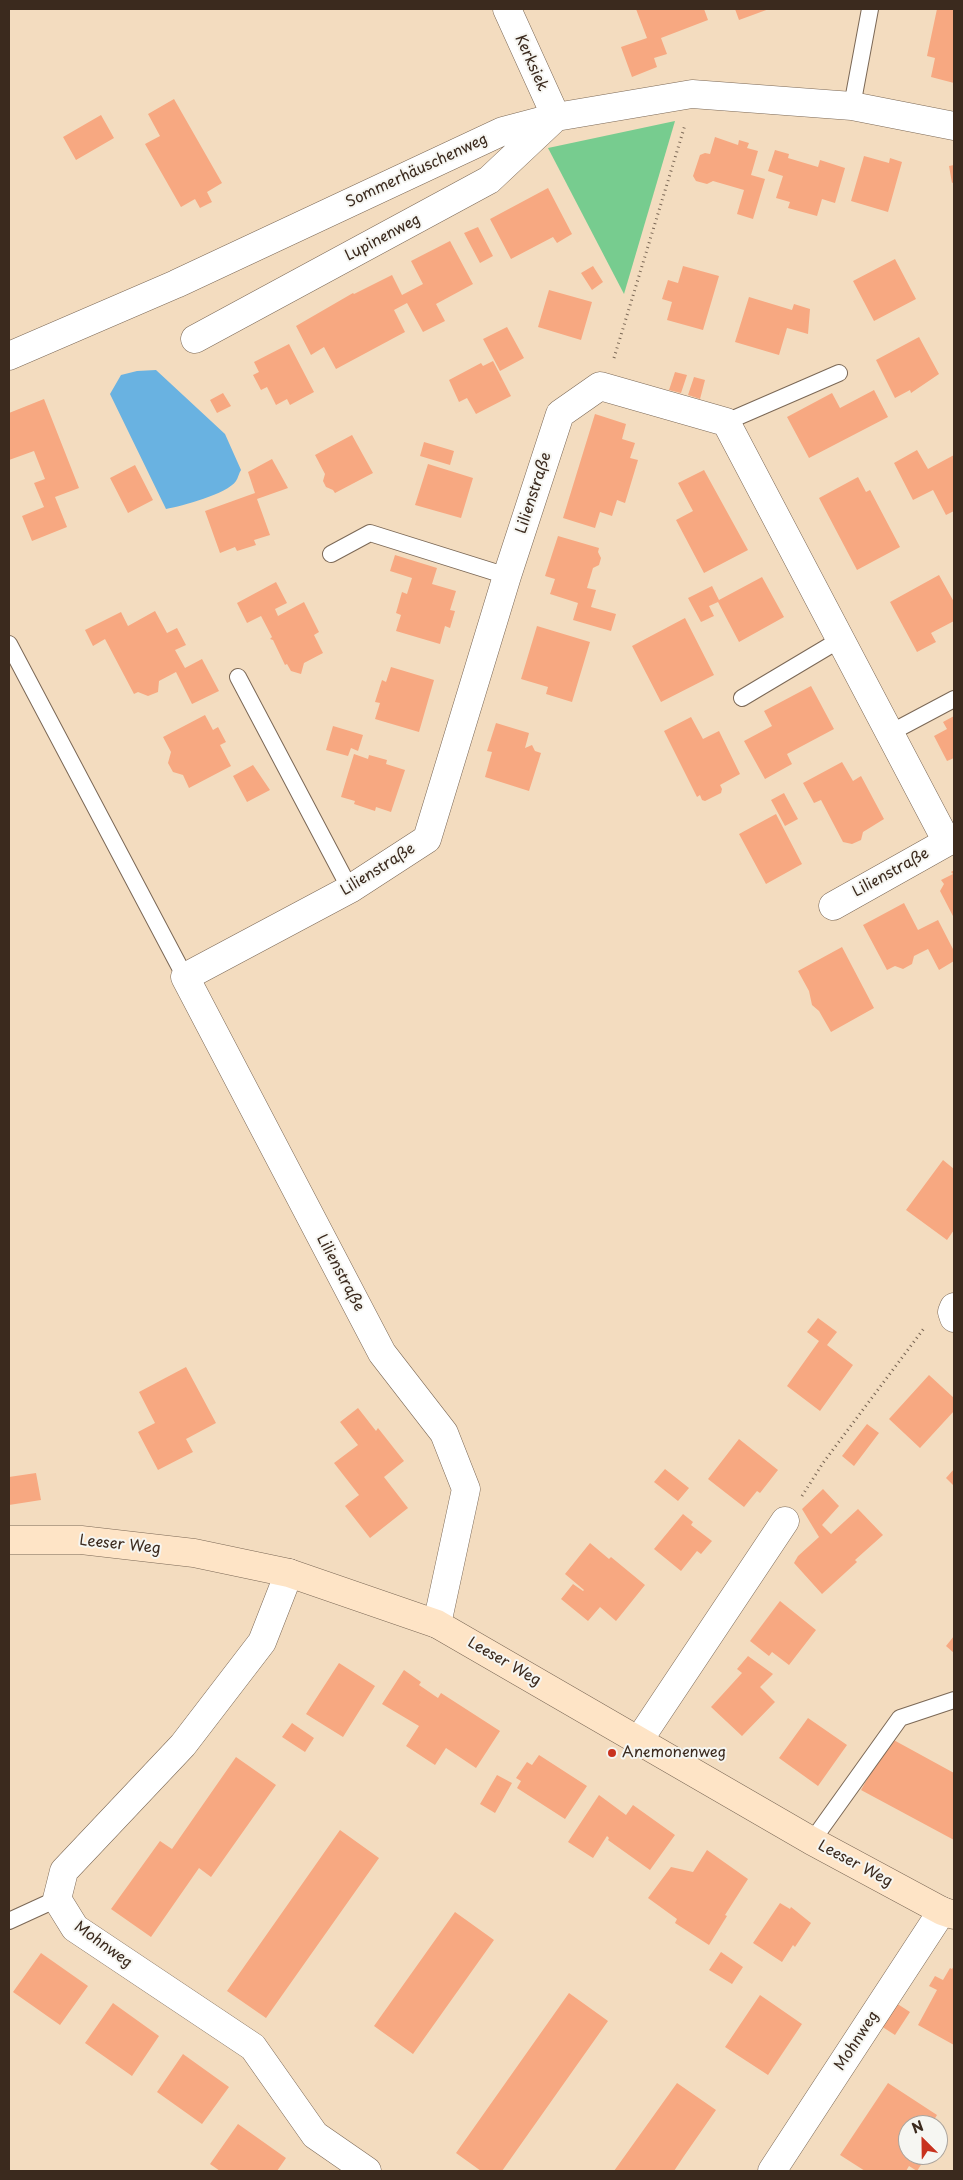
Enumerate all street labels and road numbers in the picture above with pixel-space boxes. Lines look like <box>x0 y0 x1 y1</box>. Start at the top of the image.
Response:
street label: Kerksiek <box>511 32 551 94</box>
street label: Sommerhäuschenweg <box>343 130 491 212</box>
street label: Lupinenweg <box>342 211 424 265</box>
street label: Lilienstraße <box>512 450 556 536</box>
street label: Lilienstraße <box>337 840 419 900</box>
street label: Lilienstraße <box>850 845 932 901</box>
street label: Lilienstraße <box>312 1232 368 1314</box>
street label: Leeser Weg <box>79 1532 161 1558</box>
street label: Leeser Weg <box>464 1634 544 1690</box>
street label: Leeser Weg <box>815 1837 895 1891</box>
street label: Mohnweg <box>70 1918 136 1972</box>
street label: Mohnweg <box>831 2008 883 2074</box>

